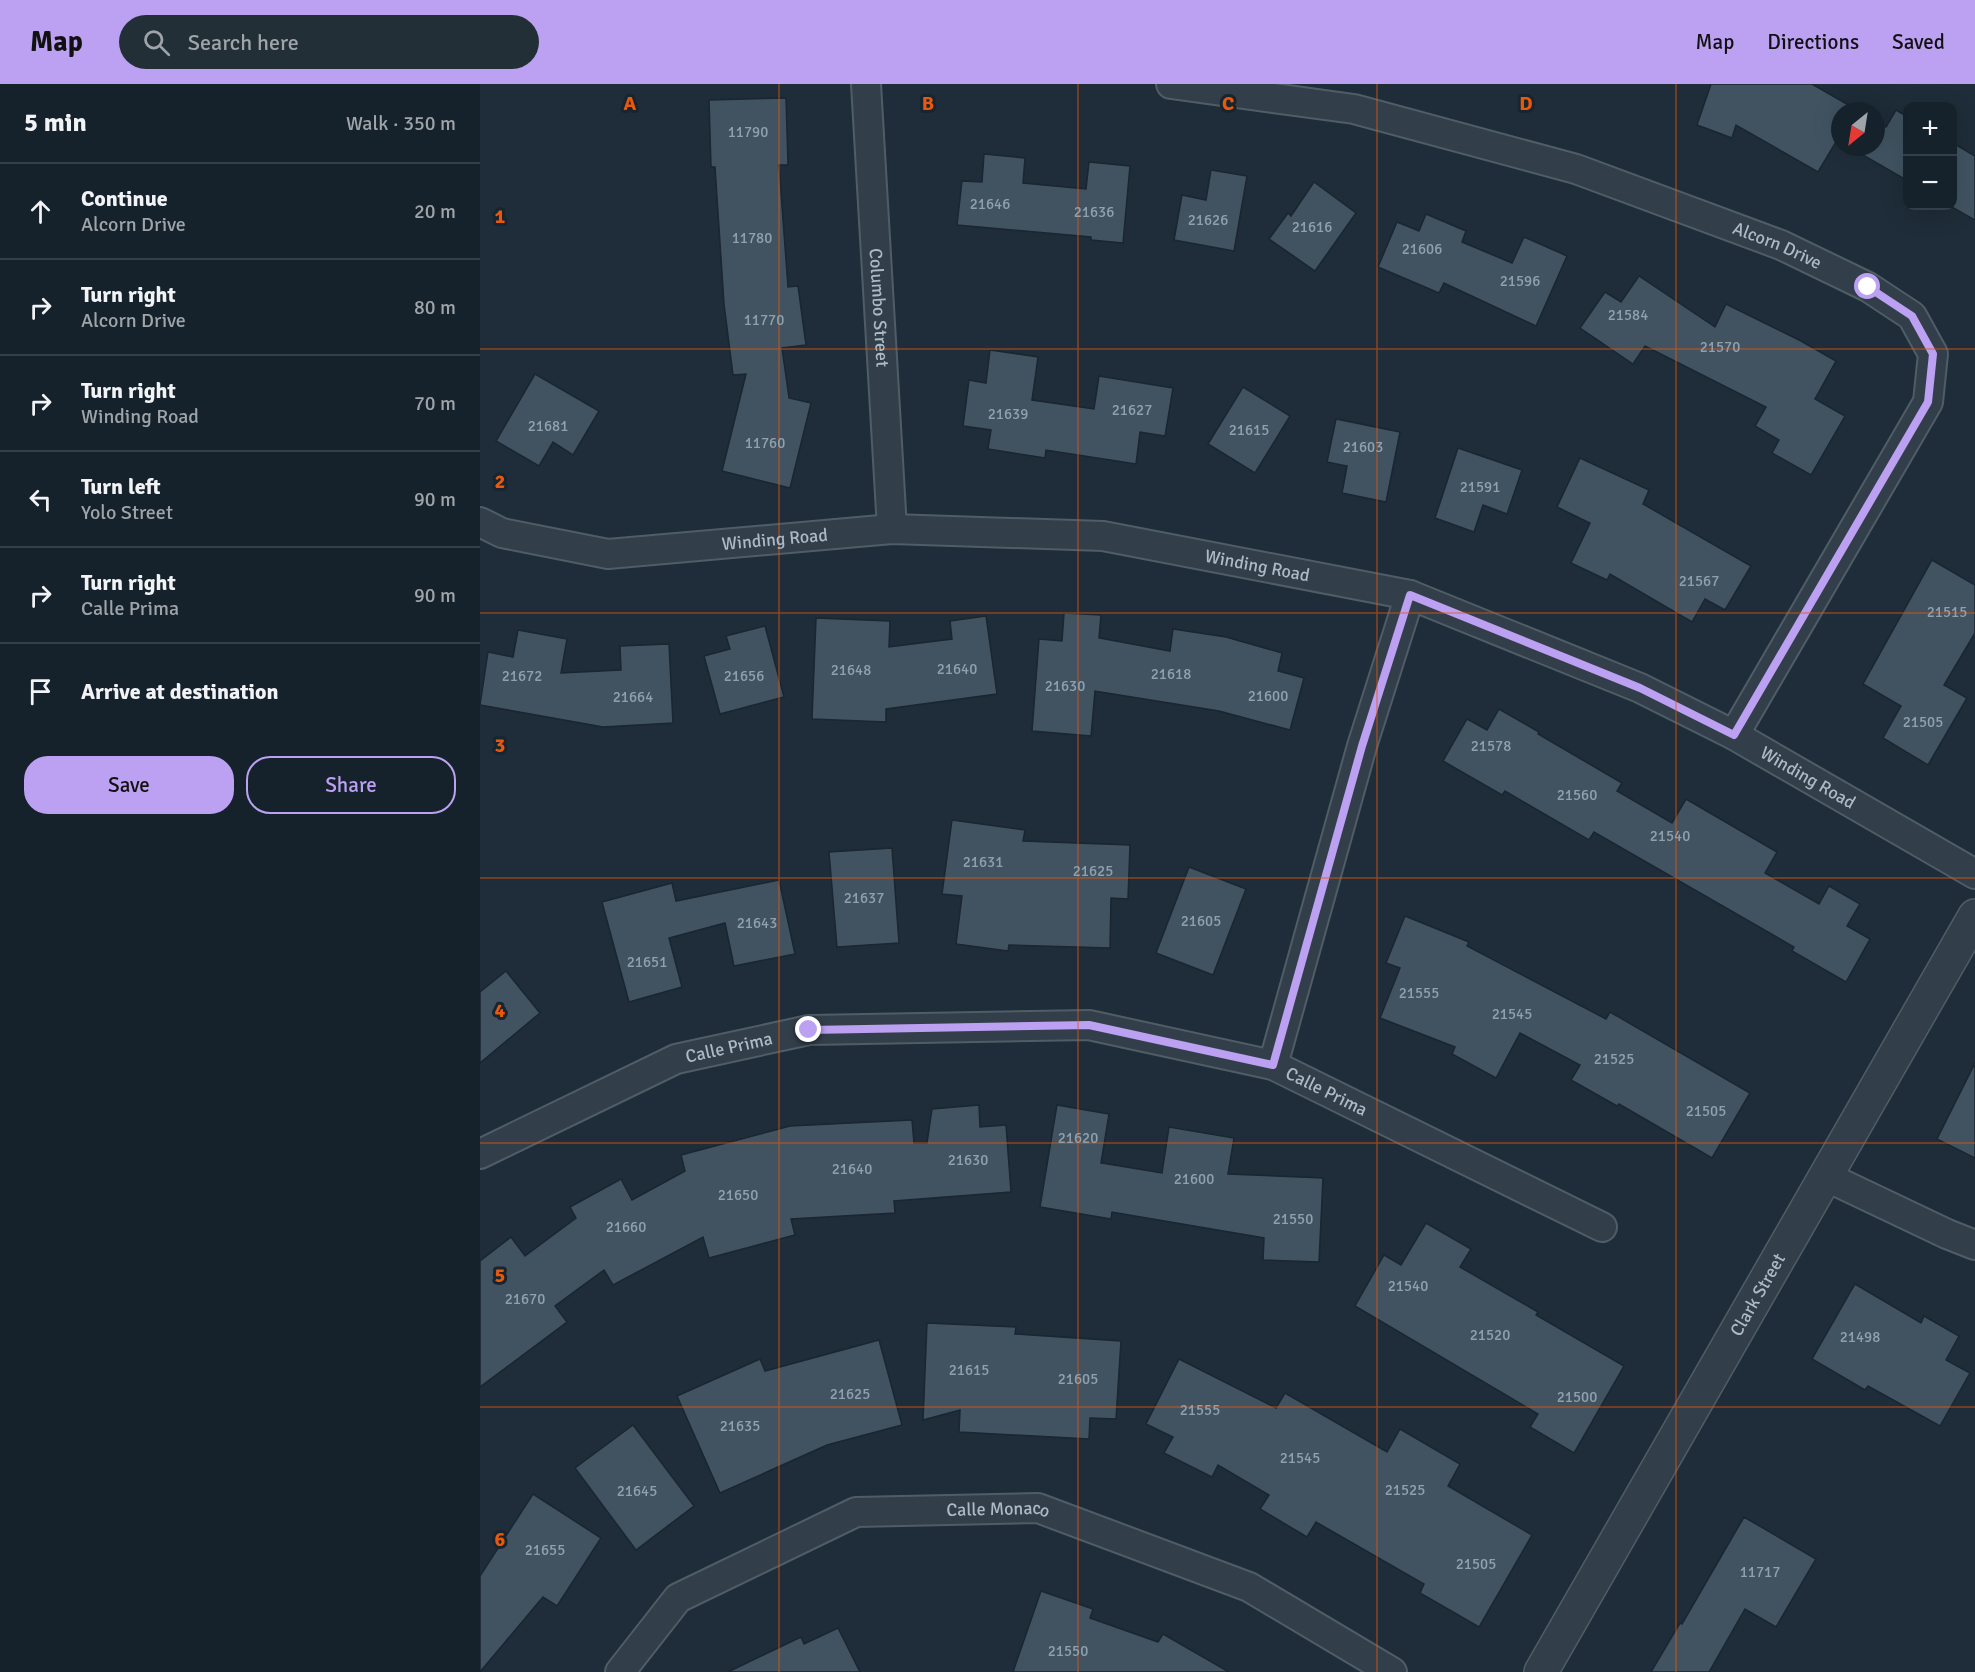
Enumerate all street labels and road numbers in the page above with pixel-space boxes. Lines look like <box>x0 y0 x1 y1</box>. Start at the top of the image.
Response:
street label: Alcorn Drive <box>1730 217 1825 274</box>
street label: Columbo Street <box>865 247 894 368</box>
street label: Winding Road <box>721 524 829 555</box>
street label: Winding Road <box>1203 545 1312 586</box>
street label: Winding Road <box>1756 742 1859 814</box>
street label: Calle Prima <box>683 1027 774 1068</box>
street label: Calle Prima <box>1282 1062 1371 1121</box>
street label: Clark Street <box>1725 1249 1790 1340</box>
street label: Calle Monaco <box>946 1497 1053 1523</box>

